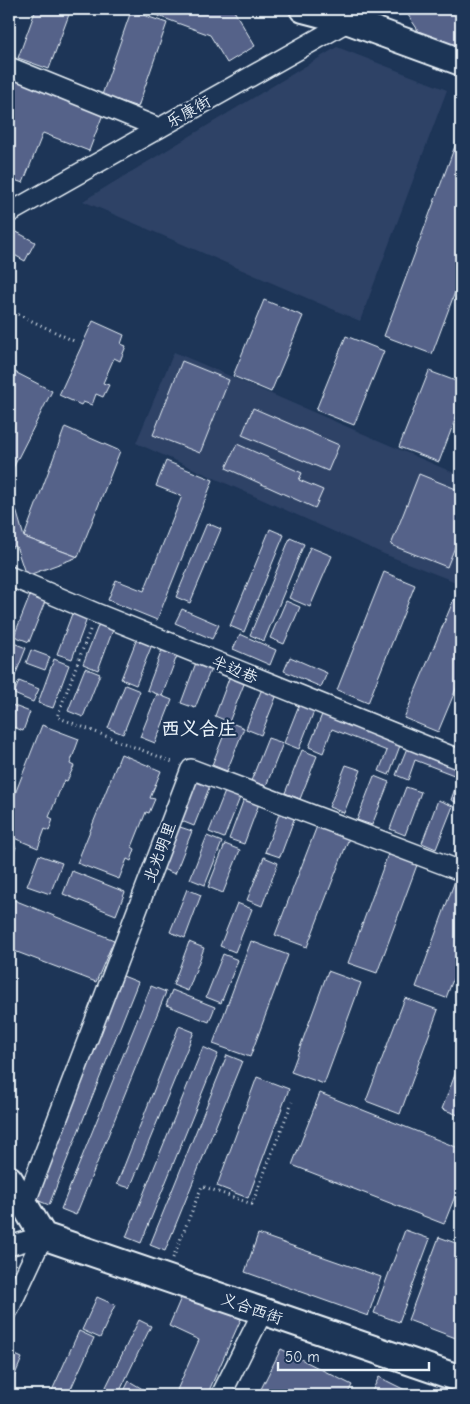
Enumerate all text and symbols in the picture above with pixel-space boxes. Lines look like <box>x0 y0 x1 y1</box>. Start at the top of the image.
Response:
street label: 乐康街 <box>163 92 214 131</box>
street label: 半边巷 <box>209 653 260 687</box>
district label: 西义合庄 <box>161 718 237 740</box>
street label: 北光明里 <box>140 819 180 885</box>
street label: 义合西街 <box>218 1290 285 1328</box>
scale bar <box>278 1339 429 1371</box>
text: 50 m <box>285 1348 320 1366</box>

